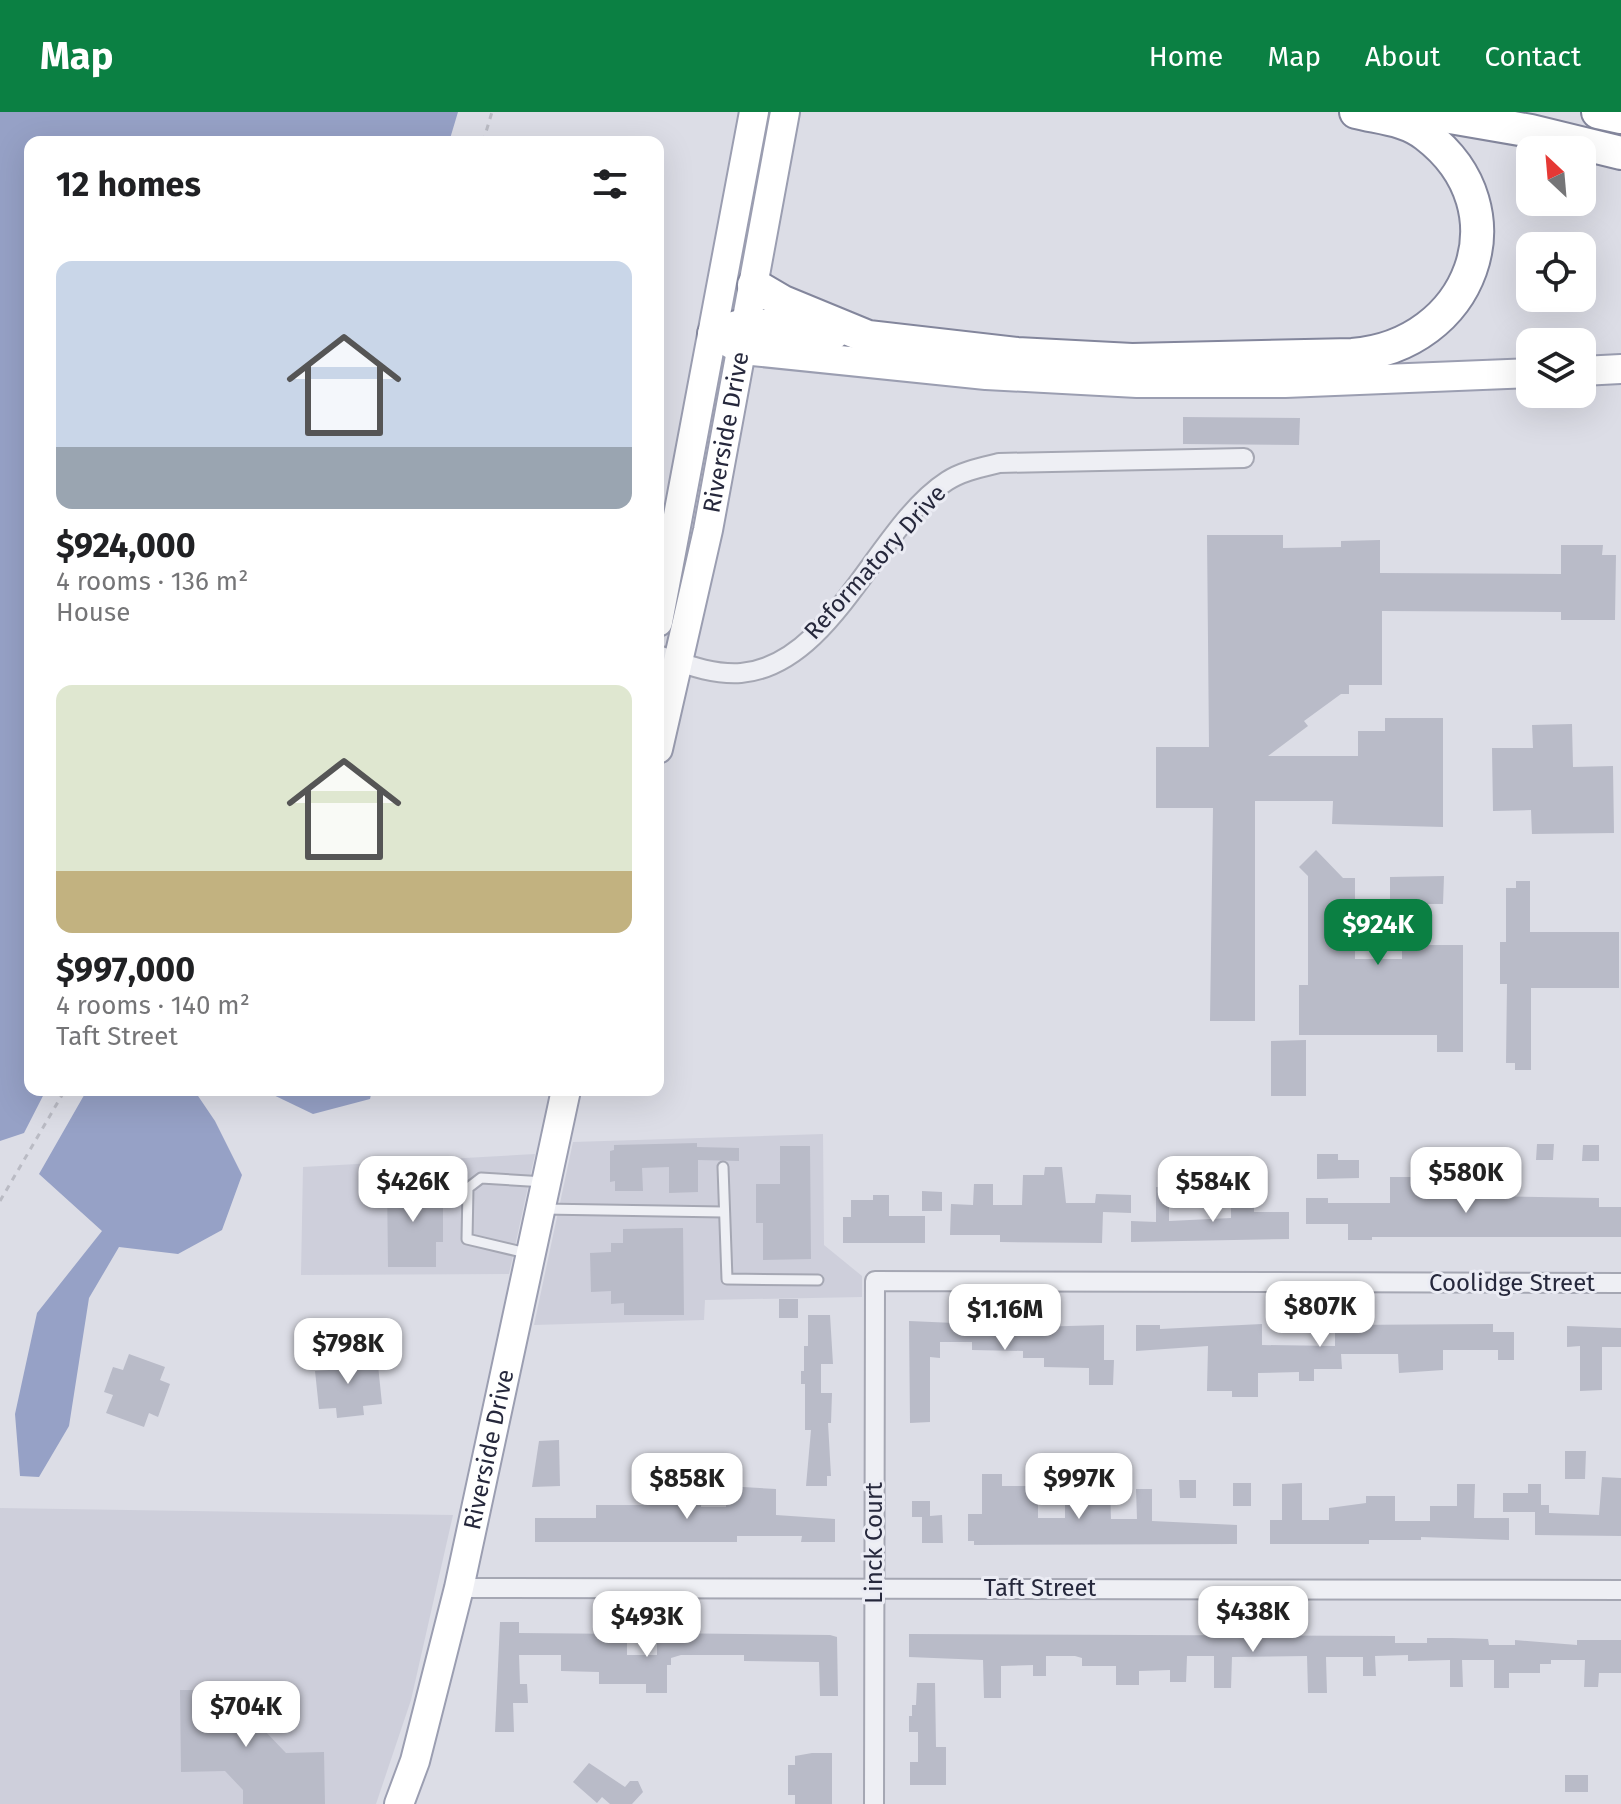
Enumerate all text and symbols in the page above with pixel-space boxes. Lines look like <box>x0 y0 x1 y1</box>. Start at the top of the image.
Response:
text: Map <box>40 33 113 79</box>
text: Home <box>1149 40 1223 73</box>
text: Map <box>1267 40 1321 73</box>
text: About <box>1365 40 1440 73</box>
text: Contact <box>1484 40 1581 73</box>
north arrow <box>1516 136 1596 216</box>
map controls <box>1516 136 1596 408</box>
icon: filters <box>588 162 632 206</box>
text: 12 homes <box>56 164 201 205</box>
button: locate <box>1516 232 1596 312</box>
icon: home <box>272 313 416 457</box>
button: layers <box>1516 328 1596 408</box>
street label: Riverside Drive <box>697 349 755 515</box>
street label: Reformatory Drive <box>798 479 952 645</box>
text: $924,000 <box>56 525 196 566</box>
text: 4 rooms · 136 m² <box>56 566 248 597</box>
text: House <box>56 597 130 628</box>
icon: home <box>272 737 416 881</box>
pin: $924K <box>1322 899 1434 967</box>
text: $924K <box>1342 909 1414 940</box>
text: $997,000 <box>56 949 195 990</box>
text: 4 rooms · 140 m² <box>56 990 250 1021</box>
text: Taft Street <box>56 1021 178 1052</box>
pin: $580K <box>1410 1147 1522 1215</box>
pin: $426K <box>357 1156 469 1224</box>
pin: $584K <box>1157 1156 1269 1224</box>
text: $580K <box>1429 1157 1503 1188</box>
text: $426K <box>376 1166 450 1197</box>
text: $584K <box>1176 1166 1250 1197</box>
street label: Coolidge Street <box>1429 1269 1595 1297</box>
pin: $807K <box>1264 1281 1376 1349</box>
pin: $1.16M <box>940 1284 1070 1352</box>
text: $807K <box>1284 1291 1356 1322</box>
text: $1.16M <box>967 1294 1043 1325</box>
pin: $798K <box>292 1318 404 1386</box>
text: $798K <box>312 1328 384 1359</box>
street label: Riverside Drive <box>458 1367 520 1532</box>
pin: $858K <box>631 1453 743 1521</box>
pin: $997K <box>1023 1453 1135 1521</box>
text: $858K <box>650 1463 724 1494</box>
text: $997K <box>1043 1463 1115 1494</box>
street label: Linck Court <box>860 1482 888 1604</box>
street label: Taft Street <box>984 1574 1097 1602</box>
pin: $438K <box>1197 1586 1309 1654</box>
pin: $493K <box>591 1591 703 1659</box>
text: $438K <box>1216 1596 1290 1627</box>
text: $493K <box>611 1601 683 1632</box>
pin: $704K <box>190 1681 302 1749</box>
text: $704K <box>210 1691 282 1722</box>

